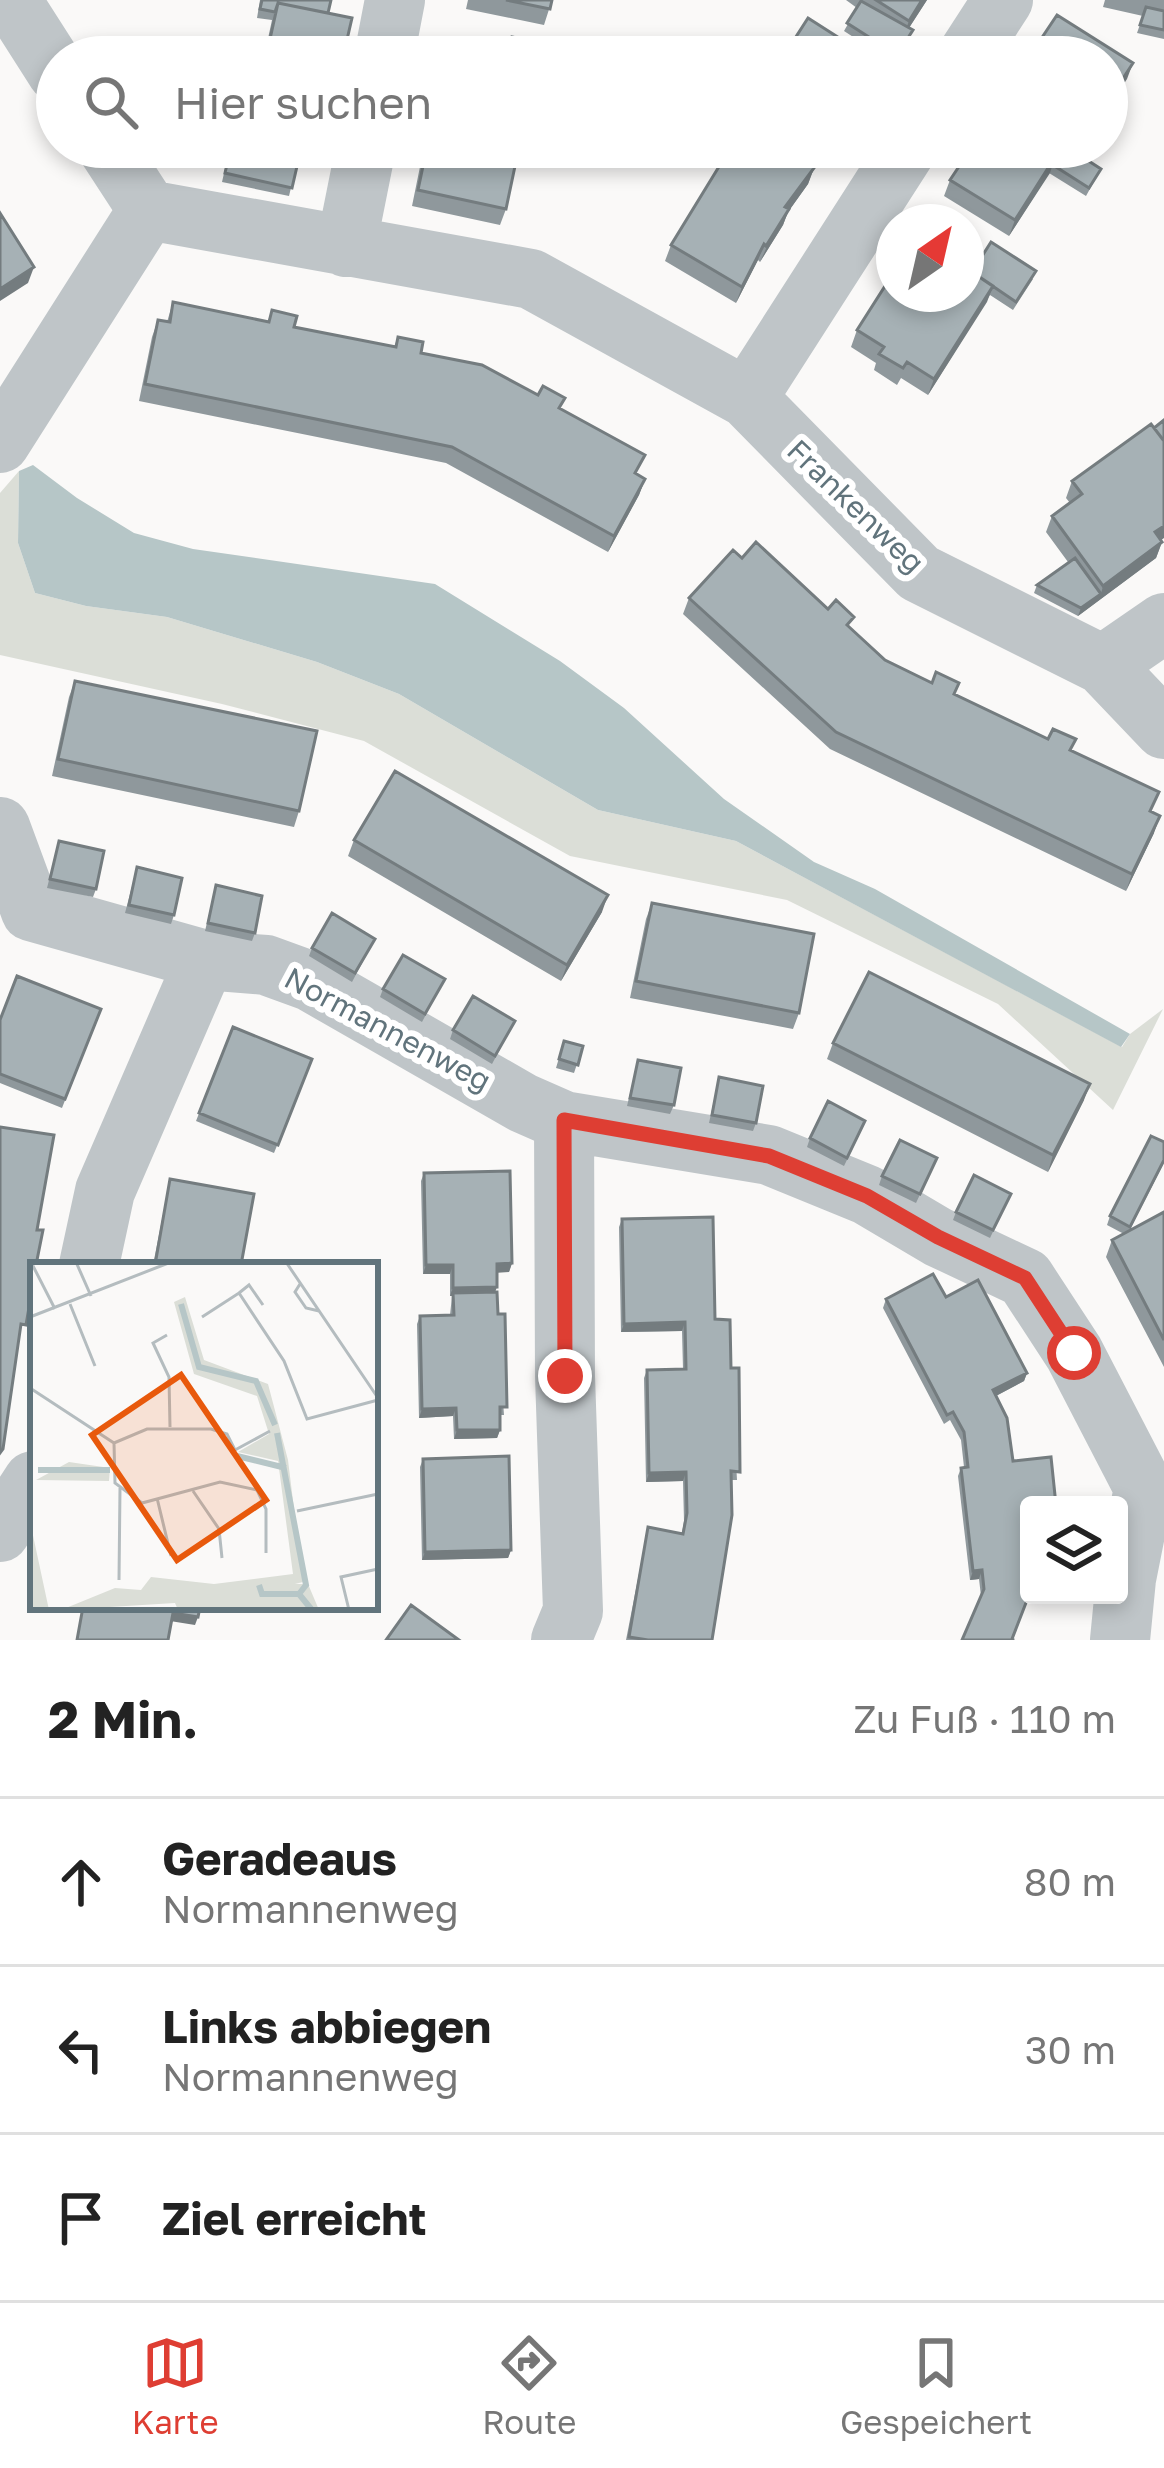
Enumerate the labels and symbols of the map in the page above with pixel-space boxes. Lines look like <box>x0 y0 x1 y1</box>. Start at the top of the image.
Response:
north arrow <box>876 204 984 312</box>
street label: Frankenweg <box>780 432 932 580</box>
street label: Normannenweg <box>279 960 497 1098</box>
inset map <box>30 1262 378 1610</box>
route start <box>1047 1326 1101 1380</box>
route end <box>538 1349 592 1403</box>

